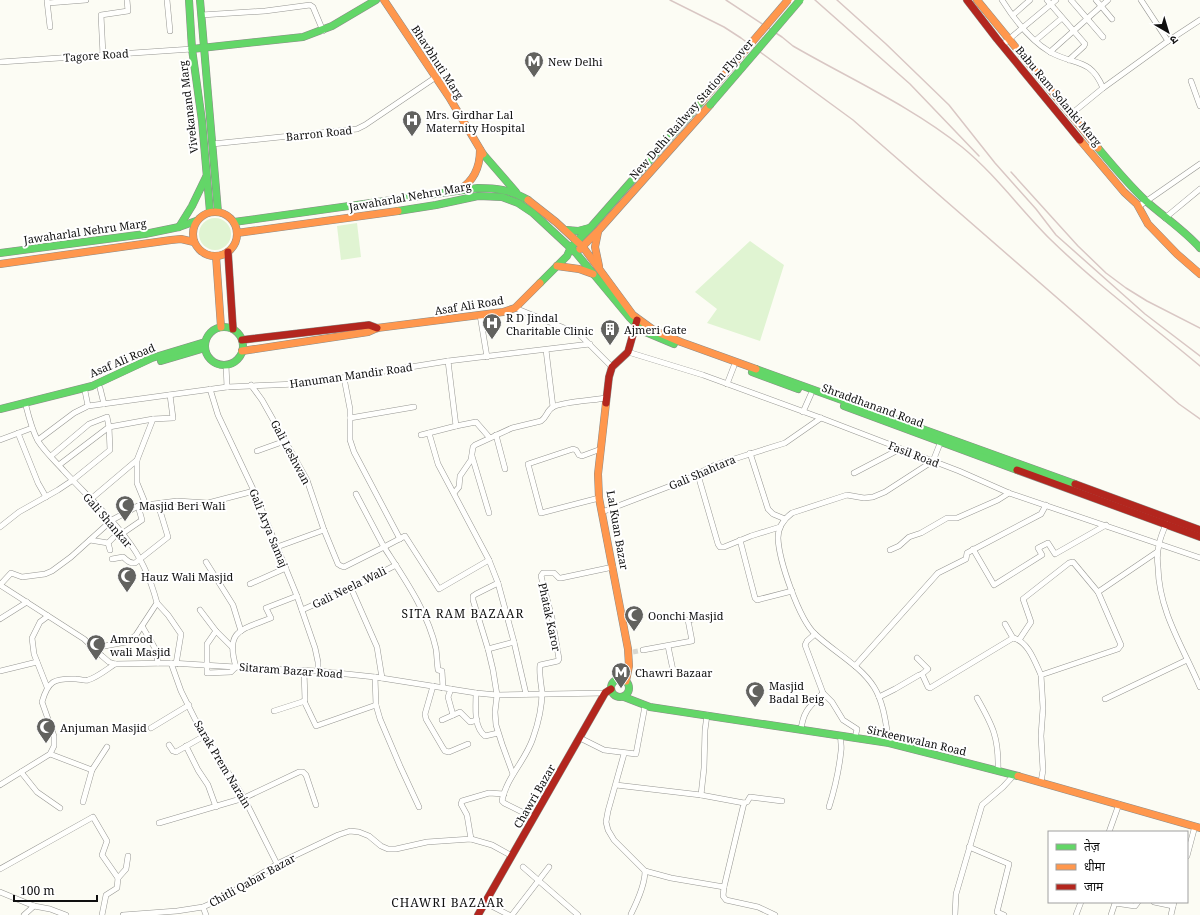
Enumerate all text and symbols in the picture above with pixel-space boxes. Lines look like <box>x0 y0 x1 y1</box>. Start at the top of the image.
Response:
north arrow <box>1148 12 1188 52</box>
street label: Bhavbhuti Marg <box>408 22 468 102</box>
text: उ <box>1167 32 1182 49</box>
street label: New Delhi Railway Station Flyover <box>626 35 757 183</box>
street label: Babu Ram Solanki Marg <box>1013 43 1105 149</box>
street label: Tagore Road <box>63 45 129 65</box>
metro station icon: New Delhi <box>523 50 545 78</box>
place label: New Delhi <box>548 54 603 69</box>
street label: Vivekanand Marg <box>175 60 201 154</box>
place label: Mrs. Girdhar Lal Maternity Hospital <box>426 107 525 135</box>
hospital icon: Mrs. Girdhar Lal Maternity Hospital <box>401 109 423 137</box>
street label: Barron Road <box>285 122 353 144</box>
street label: Jawaharlal Nehru Marg <box>347 178 472 214</box>
street label: Jawaharlal Nehru Marg <box>22 215 147 247</box>
street label: Asaf Ali Road <box>433 292 505 318</box>
place label: R D Jindal Charitable Clinic <box>506 310 593 338</box>
hospital icon: R D Jindal Charitable Clinic <box>481 312 503 340</box>
building icon: Ajmeri Gate <box>599 318 621 346</box>
place label: Ajmeri Gate <box>624 322 687 337</box>
street label: Asaf Ali Road <box>87 339 157 381</box>
street label: Hanuman Mandir Road <box>289 359 414 391</box>
street label: Shraddhanand Road <box>820 380 926 430</box>
street label: Gali Leshwan <box>268 417 314 487</box>
street label: Fasil Road <box>886 437 942 471</box>
street label: Gali Shahtara <box>666 451 738 493</box>
street label: Gali Arya Samaj <box>246 486 292 570</box>
street label: Gali Shankar <box>80 489 136 551</box>
street label: Lal Kuan Bazar <box>604 489 633 572</box>
mosque icon: Masjid Beri Wali <box>114 494 136 522</box>
place label: Masjid Beri Wali <box>139 498 226 513</box>
street label: Gali Neela Wali <box>310 562 389 611</box>
mosque icon: Hauz Wali Masjid <box>116 565 138 593</box>
place label: Hauz Wali Masjid <box>141 569 233 584</box>
street label: Phatak Karor <box>535 581 565 653</box>
mosque icon: Oonchi Masjid <box>623 604 645 632</box>
district label: SITA RAM BAZAAR <box>402 605 524 622</box>
place label: Oonchi Masjid <box>648 608 724 623</box>
place label: Amrood wali Masjid <box>110 631 171 659</box>
mosque icon: Amrood wali Masjid <box>85 633 107 661</box>
street label: Sitaram Bazar Road <box>239 659 344 681</box>
metro station icon: Chawri Bazaar <box>610 661 632 689</box>
place label: Chawri Bazaar <box>635 665 713 680</box>
place label: Masjid Badal Beig <box>769 678 824 706</box>
mosque icon: Masjid Badal Beig <box>744 680 766 708</box>
mosque icon: Anjuman Masjid <box>35 716 57 744</box>
street label: Sarak Prem Narain <box>191 717 255 811</box>
place label: Anjuman Masjid <box>60 720 147 735</box>
street label: Sirkeenwalan Road <box>866 721 968 759</box>
street label: Chawri Bazar <box>510 761 559 831</box>
legend <box>1048 831 1188 903</box>
text: तेज़ <box>1084 838 1101 855</box>
street label: Chitli Qabar Bazar <box>206 850 299 910</box>
text: धीमा <box>1084 858 1106 875</box>
scale bar <box>14 877 97 903</box>
text: जाम <box>1084 878 1104 895</box>
text: 100 m <box>20 882 55 899</box>
district label: CHAWRI BAZAAR <box>391 894 505 911</box>

